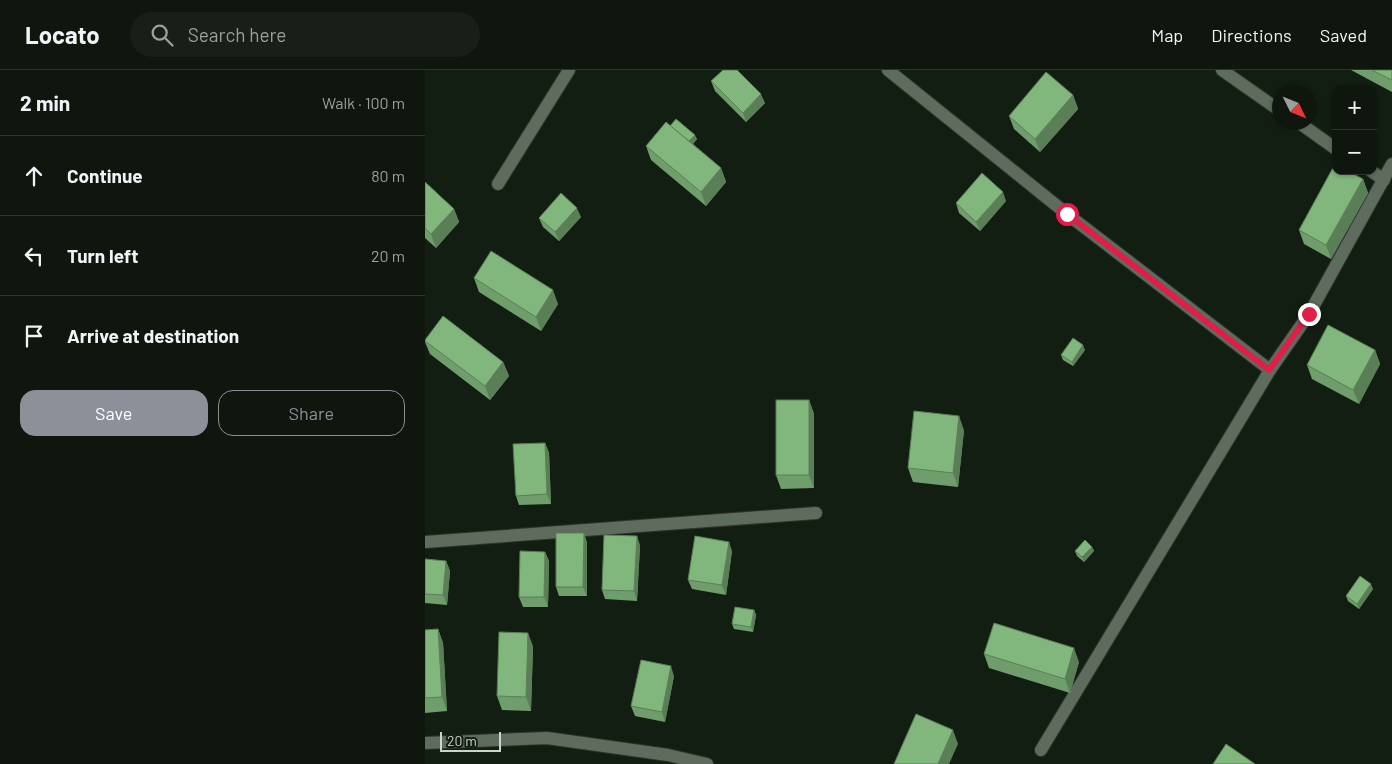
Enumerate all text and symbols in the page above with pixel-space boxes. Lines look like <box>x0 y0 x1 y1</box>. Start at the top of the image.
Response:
search box <box>130 12 480 57</box>
text: Locato <box>25 20 100 49</box>
icon: search <box>148 21 176 49</box>
text: Search here <box>188 23 286 46</box>
text: Map <box>1151 24 1183 46</box>
text: Directions <box>1211 24 1292 46</box>
text: Saved <box>1320 24 1367 46</box>
north arrow <box>1272 85 1317 130</box>
map controls <box>1332 85 1377 175</box>
button: + <box>1332 85 1377 130</box>
text: 2 min <box>20 90 70 115</box>
text: Walk · 100 m <box>322 93 405 112</box>
button: − <box>1332 130 1377 175</box>
icon: ahead <box>20 162 48 190</box>
text: Continue <box>67 164 143 187</box>
text: 80 m <box>371 166 405 185</box>
route start <box>1056 203 1079 226</box>
icon: left <box>20 242 48 270</box>
text: Turn left <box>67 244 138 267</box>
text: 20 m <box>371 246 405 265</box>
route end <box>1298 303 1321 326</box>
icon: arrive <box>20 322 48 350</box>
text: Arrive at destination <box>67 324 239 347</box>
button: Save <box>20 390 208 436</box>
button: Share <box>218 390 405 436</box>
scale bar <box>440 729 501 752</box>
text: 20 m <box>447 732 477 749</box>

